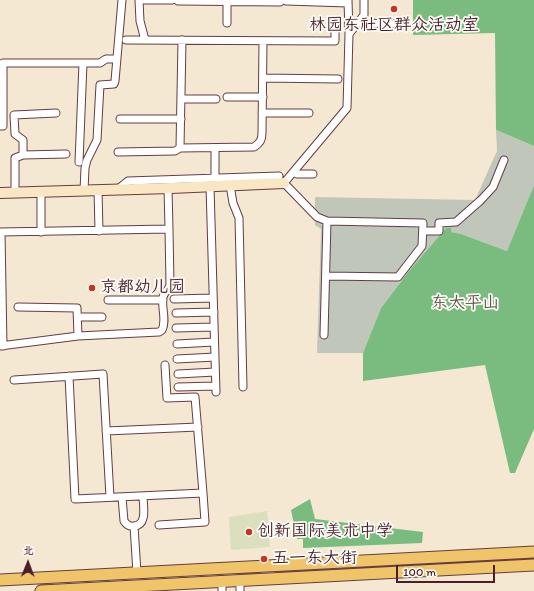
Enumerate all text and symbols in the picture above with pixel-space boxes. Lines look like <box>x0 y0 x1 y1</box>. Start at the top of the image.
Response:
marker: 林园东社区群众活动室 <box>389 4 399 14</box>
place label: 林园东社区群众活动室 <box>309 16 479 36</box>
place label: 京都幼儿园 <box>100 278 185 298</box>
marker: 京都幼儿园 <box>87 283 97 293</box>
park label: 东太平山 <box>431 294 499 314</box>
place label: 创新国际美术中学 <box>257 522 393 542</box>
marker: 创新国际美术中学 <box>244 527 254 537</box>
north arrow <box>8 543 48 583</box>
text: 北 <box>23 544 34 557</box>
place label: 五一东大街 <box>272 549 357 569</box>
marker: 五一东大街 <box>259 554 269 564</box>
scale bar <box>398 557 497 583</box>
text: 100 m <box>403 565 436 579</box>

